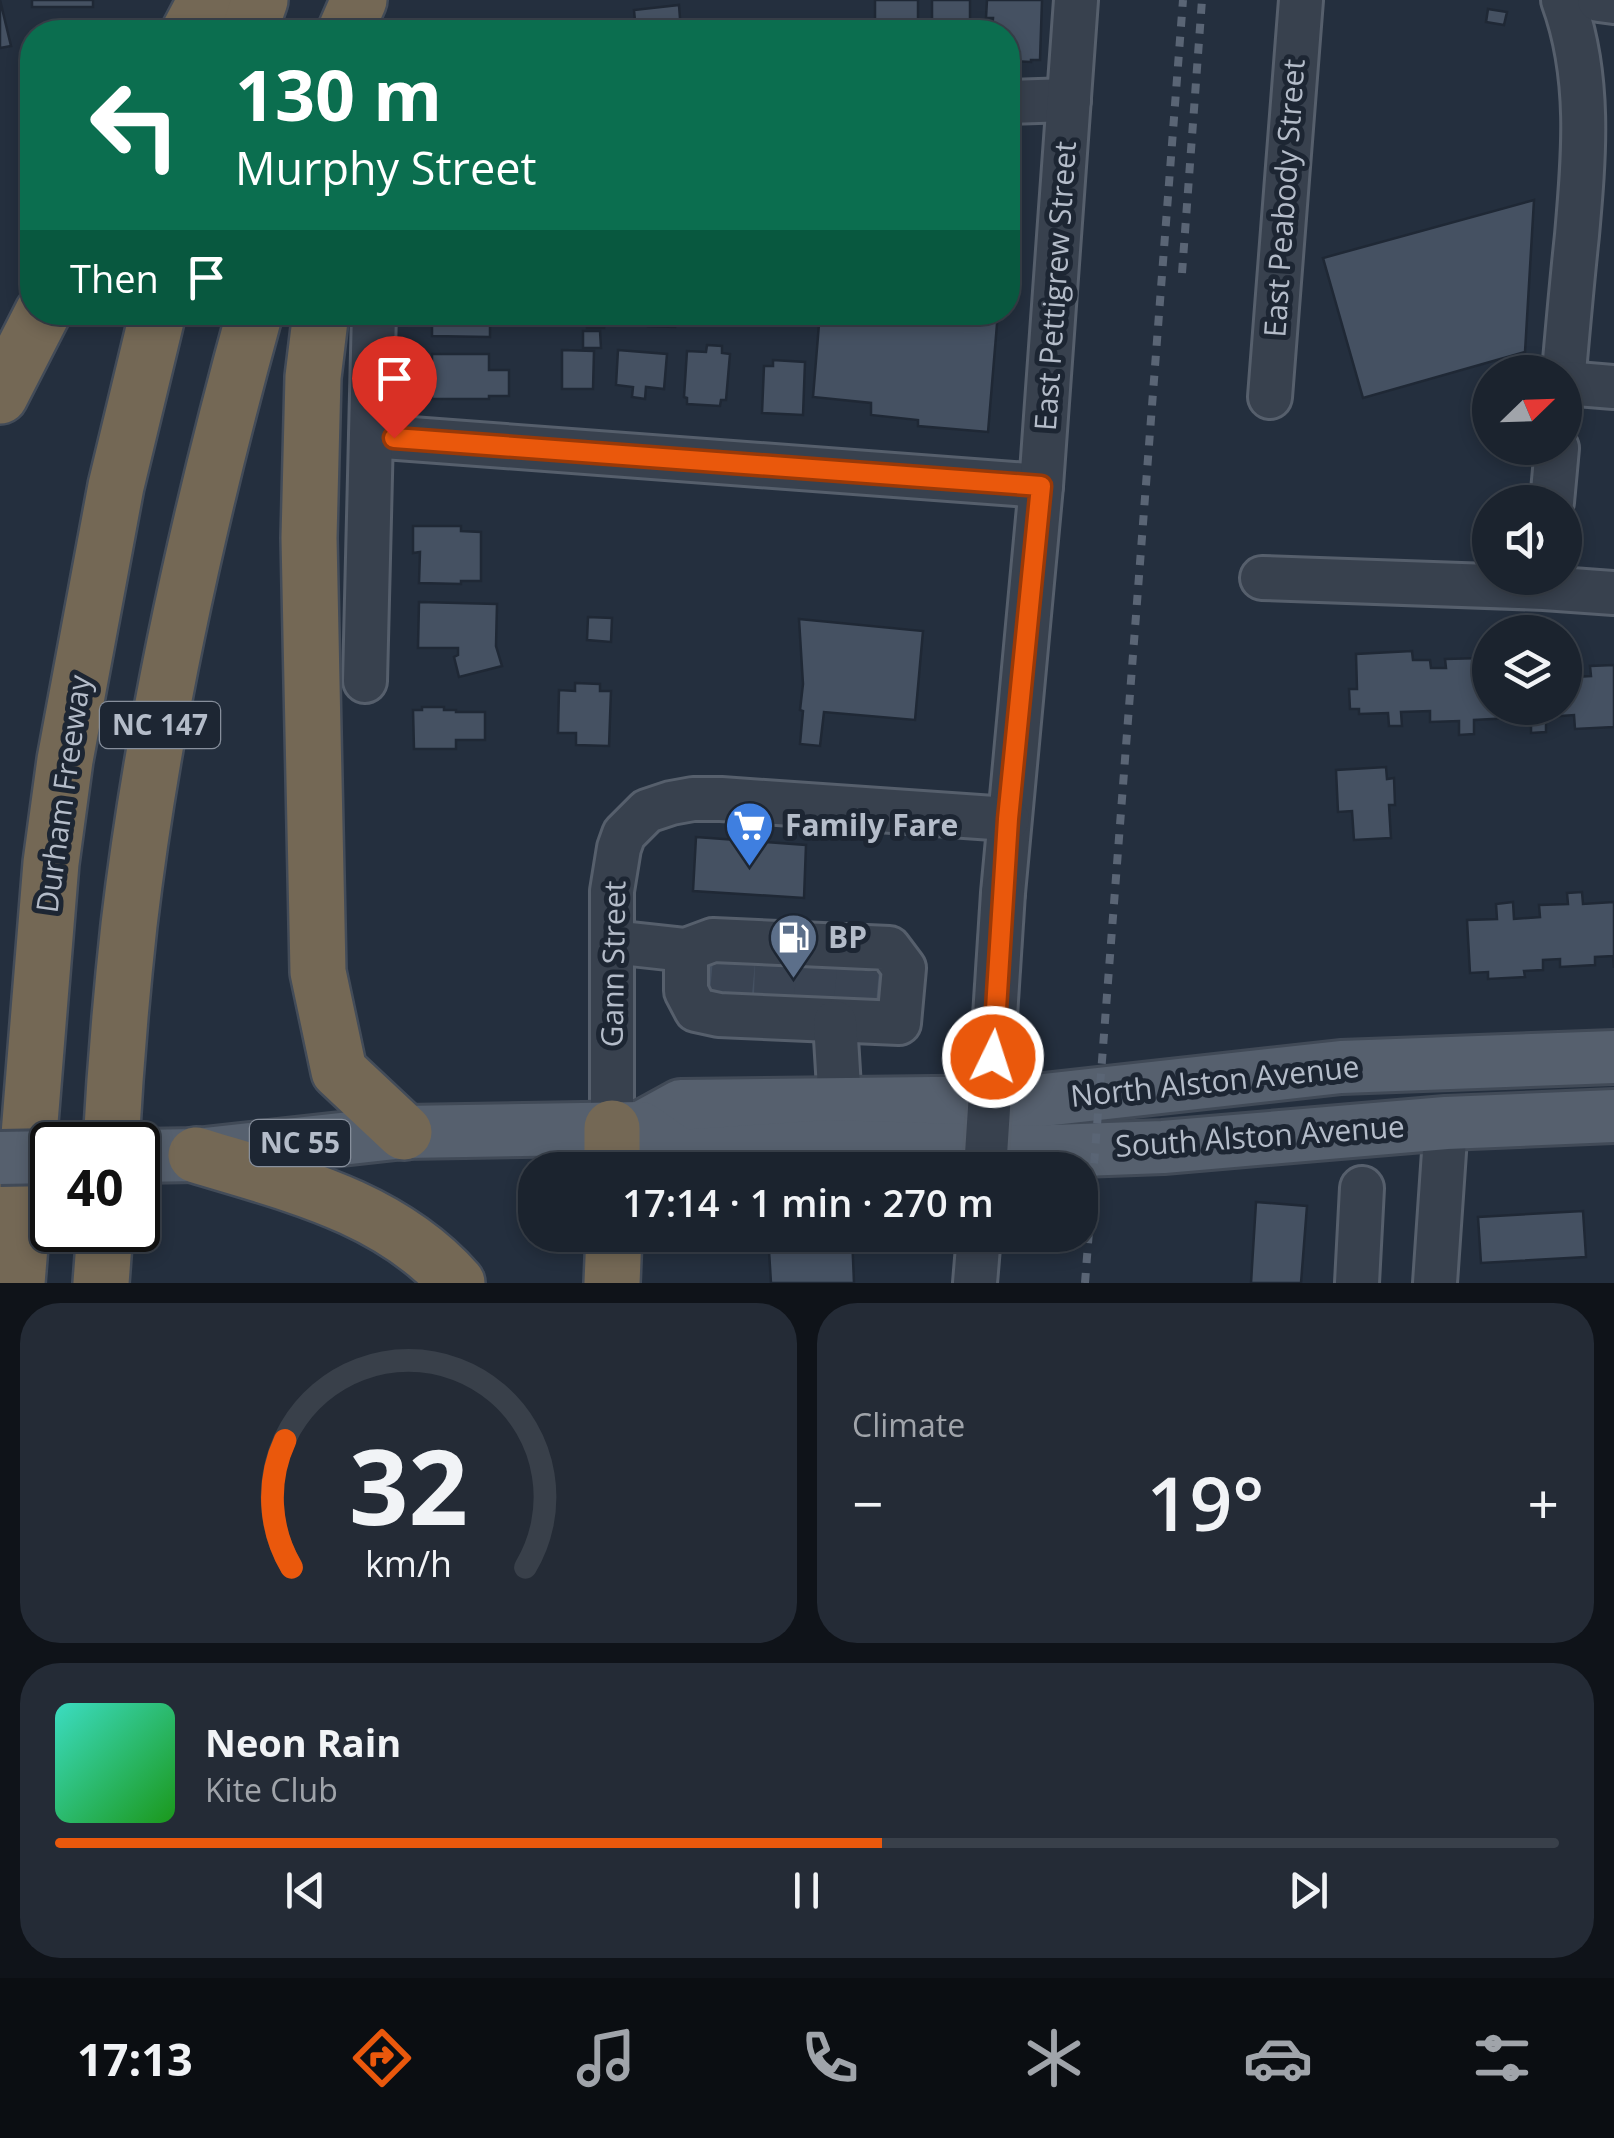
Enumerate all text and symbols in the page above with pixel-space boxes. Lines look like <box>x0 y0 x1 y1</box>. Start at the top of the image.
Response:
text: 130 m <box>235 46 442 142</box>
street label: East Peabody Street <box>1253 57 1314 339</box>
icon: left <box>70 60 200 190</box>
text: Murphy Street <box>235 137 537 198</box>
street label: East Pettigrew Street <box>1024 140 1085 432</box>
icon: arrive <box>179 250 234 305</box>
text: Then <box>70 252 159 304</box>
pin <box>352 336 437 439</box>
icon: arrive <box>367 351 422 406</box>
north arrow <box>1472 355 1582 465</box>
map controls <box>1472 355 1582 725</box>
button: sound <box>1472 485 1582 595</box>
button: layers <box>1472 615 1582 725</box>
street label: Durham Freeway <box>26 671 100 915</box>
road number: NC 147 <box>100 702 220 748</box>
supermarket icon: Family Fare <box>724 800 776 868</box>
place label: Family Fare <box>785 804 958 845</box>
street label: Gann Street <box>591 880 634 1048</box>
fuel station icon: BP <box>767 912 819 980</box>
place label: BP <box>828 916 867 957</box>
position arrow <box>941 1005 1045 1109</box>
street label: North Alston Avenue <box>1068 1045 1361 1116</box>
street label: South Alston Avenue <box>1114 1105 1406 1166</box>
road number: NC 55 <box>250 1120 350 1166</box>
speed limit sign: 40 <box>30 1122 160 1252</box>
text: 17:14 · 1 min · 270 m <box>622 1176 994 1228</box>
text: Climate <box>852 1403 965 1446</box>
text: 32 <box>349 1414 468 1555</box>
text: 19° <box>1147 1451 1264 1553</box>
text: − <box>852 1465 883 1540</box>
text: + <box>1528 1465 1559 1540</box>
text: km/h <box>365 1539 452 1587</box>
text: Neon Rain <box>205 1716 401 1768</box>
text: Kite Club <box>205 1768 338 1811</box>
icon: previous <box>278 1863 333 1918</box>
icon: pause <box>779 1863 834 1918</box>
icon: next <box>1281 1863 1336 1918</box>
icon: directions <box>347 2023 417 2093</box>
icon: music <box>571 2023 641 2093</box>
icon: phone <box>795 2023 865 2093</box>
icon: climate <box>1019 2023 1089 2093</box>
icon: car <box>1243 2023 1313 2093</box>
icon: filters <box>1467 2023 1537 2093</box>
text: 17:13 <box>77 2028 193 2089</box>

